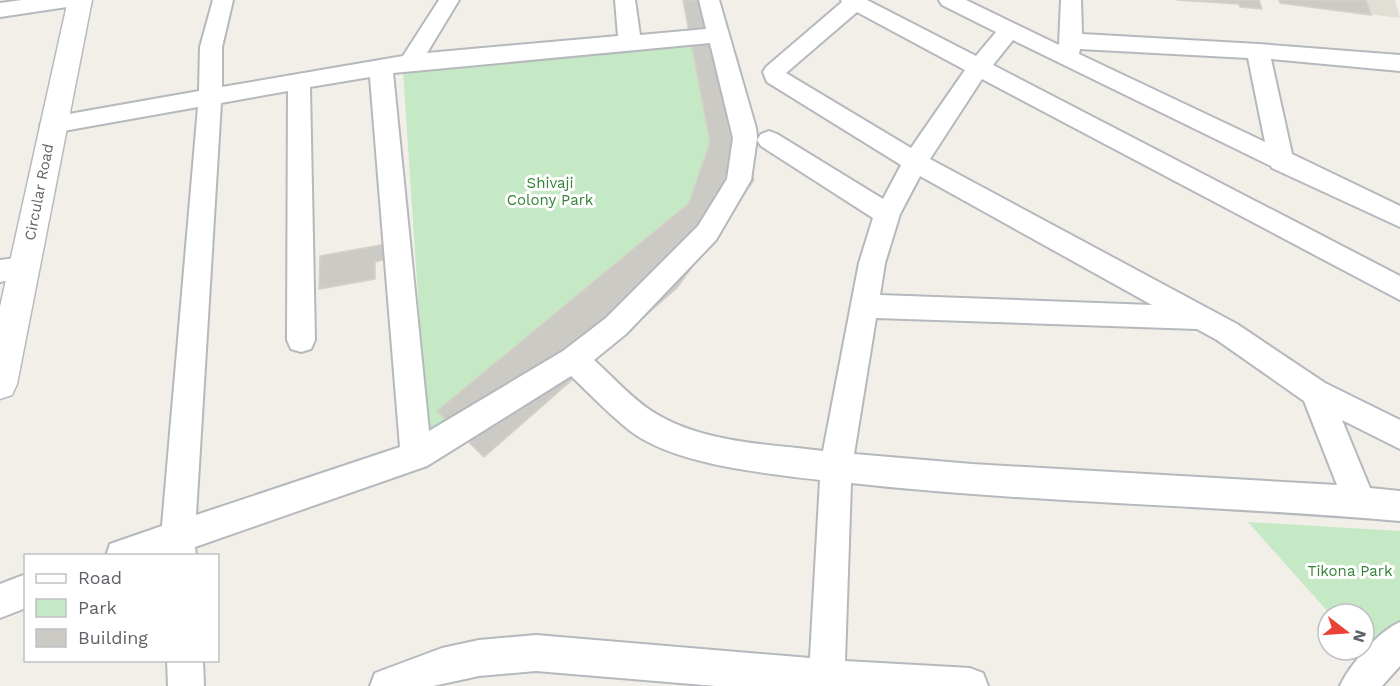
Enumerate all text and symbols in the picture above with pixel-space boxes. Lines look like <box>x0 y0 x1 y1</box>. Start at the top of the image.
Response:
street label: Circular Road <box>21 142 57 242</box>
park label: Shivaji Colony Park <box>507 174 594 209</box>
legend <box>24 554 219 662</box>
park label: Tikona Park <box>1308 562 1393 580</box>
text: Road <box>78 567 122 588</box>
text: Park <box>78 597 117 618</box>
north arrow <box>1316 602 1376 662</box>
text: Building <box>78 627 148 648</box>
text: N <box>1349 628 1371 645</box>

